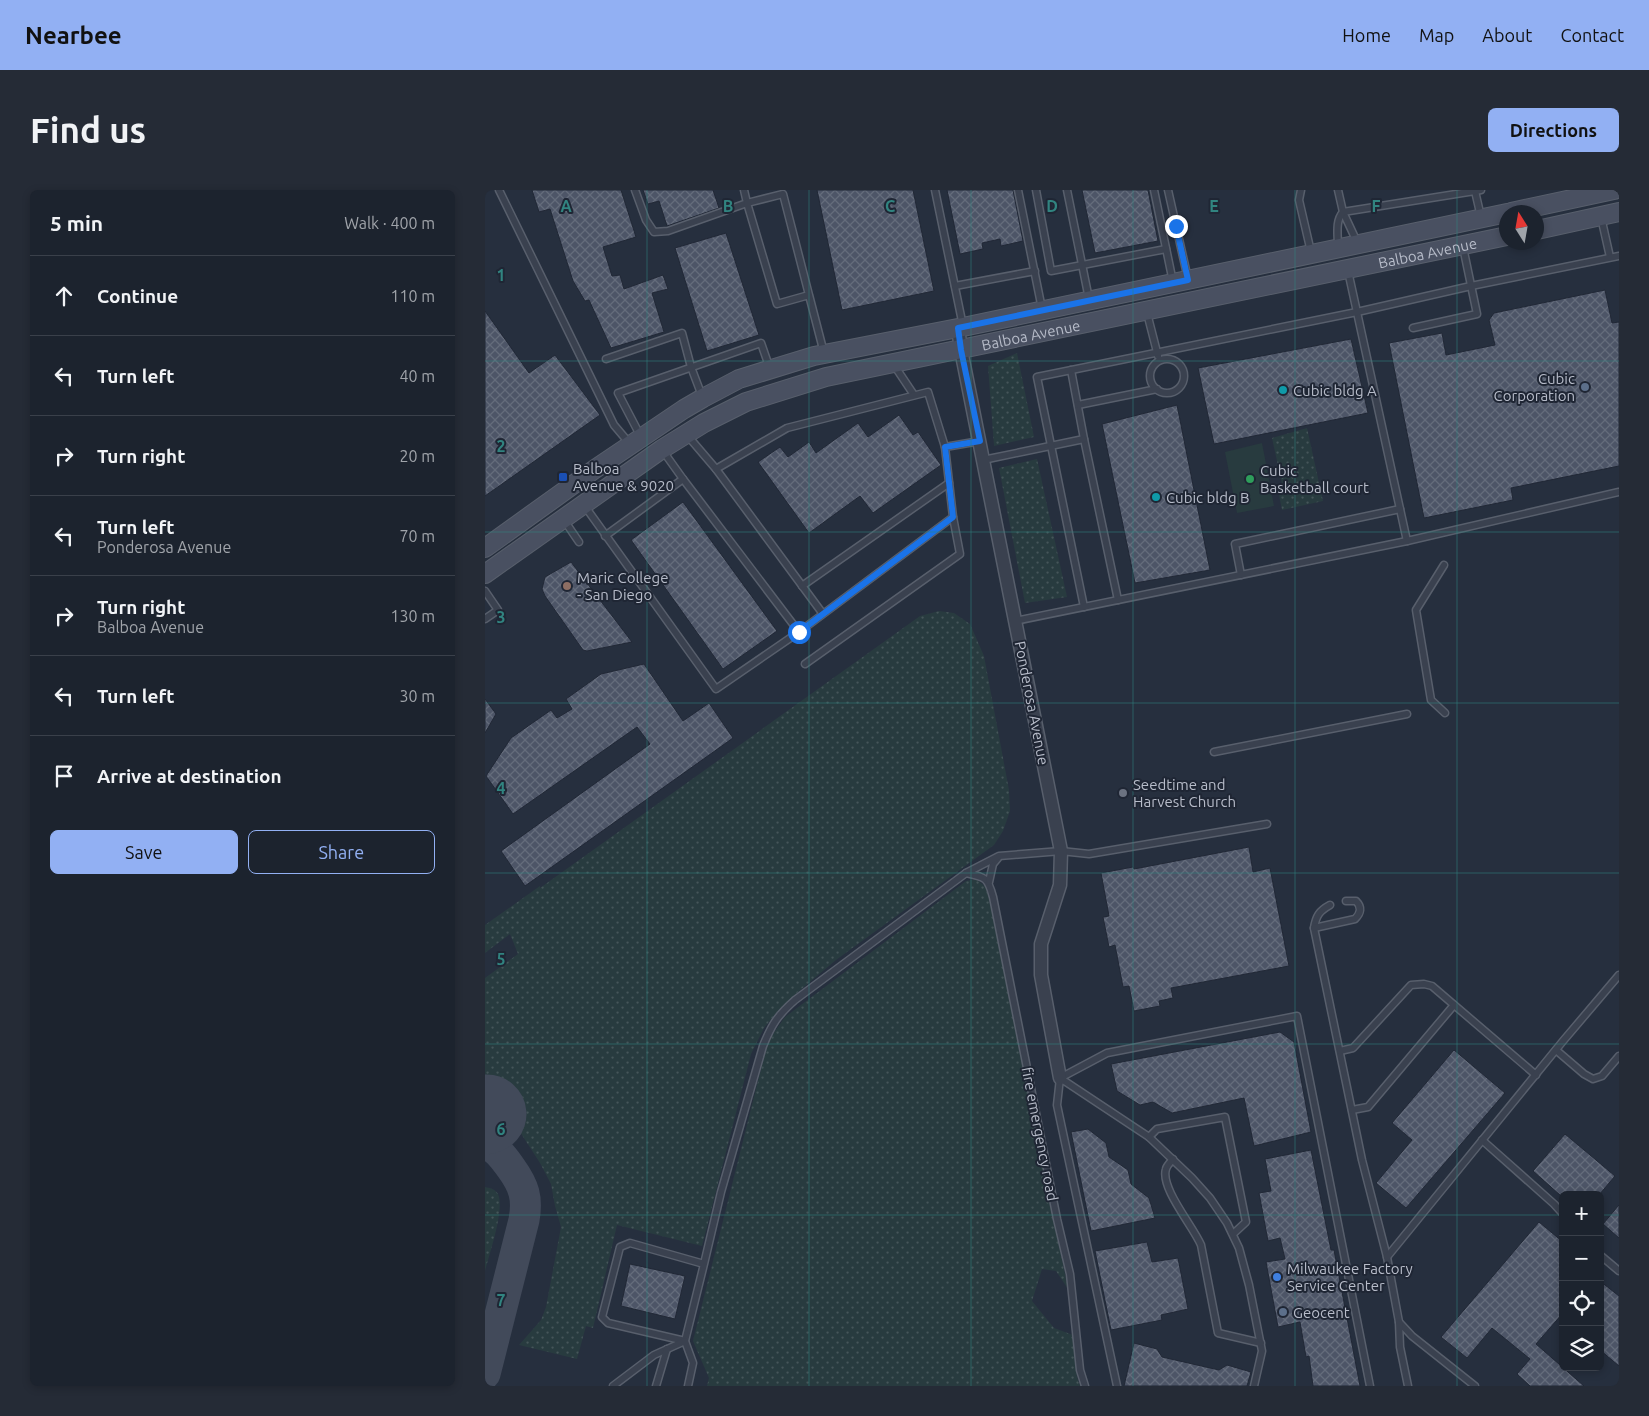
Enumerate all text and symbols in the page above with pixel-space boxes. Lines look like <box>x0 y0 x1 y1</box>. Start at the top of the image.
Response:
text: Nearbee <box>25 22 122 49</box>
text: Home <box>1342 25 1391 45</box>
text: Map <box>1419 25 1454 45</box>
text: About <box>1482 25 1532 45</box>
text: Contact <box>1560 25 1624 45</box>
button: Directions <box>1488 108 1619 152</box>
text: Find us <box>30 110 146 150</box>
text: A <box>560 197 572 215</box>
text: B <box>723 197 733 215</box>
text: C <box>885 197 895 215</box>
text: D <box>1046 197 1058 215</box>
text: E <box>1209 197 1219 215</box>
text: F <box>1372 197 1381 215</box>
north arrow <box>1499 205 1544 250</box>
text: 5 min <box>50 211 103 235</box>
text: Walk · 400 m <box>344 214 435 232</box>
route end <box>1165 215 1188 238</box>
street label: Balboa Avenue <box>1376 234 1478 271</box>
text: 1 <box>496 266 506 284</box>
icon: ahead <box>50 282 78 310</box>
text: Continue <box>97 285 178 307</box>
text: 110 m <box>390 287 435 305</box>
street label: Balboa Avenue <box>980 316 1082 353</box>
icon: left <box>50 362 78 390</box>
text: Turn left <box>97 365 175 387</box>
text: 40 m <box>399 367 435 385</box>
place label: Cubic Corporation <box>1494 370 1575 404</box>
marker: Cubic Corporation <box>1579 381 1591 393</box>
place label: Cubic bldg A <box>1293 382 1377 399</box>
marker: Cubic bldg A <box>1277 384 1289 396</box>
text: 2 <box>496 437 506 455</box>
icon: right <box>50 442 78 470</box>
text: Turn right <box>97 445 185 467</box>
text: 20 m <box>399 447 435 465</box>
place label: Balboa Avenue & 9020 <box>573 460 674 494</box>
place label: Cubic Basketball court <box>1260 462 1369 496</box>
marker: Balboa Avenue & 9020 <box>557 471 569 483</box>
marker: Cubic Basketball court <box>1244 473 1256 485</box>
place label: Cubic bldg B <box>1166 489 1250 506</box>
marker: Cubic bldg B <box>1150 491 1162 503</box>
text: Turn left <box>97 516 175 538</box>
icon: left <box>50 522 78 550</box>
text: 70 m <box>399 527 435 545</box>
text: Ponderosa Avenue <box>97 538 231 556</box>
place label: Maric College - San Diego <box>577 569 669 603</box>
marker: Maric College - San Diego <box>561 580 573 592</box>
text: Turn right <box>97 596 185 618</box>
icon: right <box>50 602 78 630</box>
text: 130 m <box>390 607 435 625</box>
text: 3 <box>496 608 506 626</box>
text: Balboa Avenue <box>97 618 204 636</box>
route start <box>788 621 811 644</box>
street label: Ponderosa Avenue <box>1012 640 1052 766</box>
icon: left <box>50 682 78 710</box>
text: Turn left <box>97 685 175 707</box>
text: 30 m <box>399 687 435 705</box>
icon: arrive <box>50 762 78 790</box>
text: Arrive at destination <box>97 765 282 787</box>
place label: Seedtime and Harvest Church <box>1133 776 1236 810</box>
text: 4 <box>496 779 506 797</box>
marker: Seedtime and Harvest Church <box>1117 787 1129 799</box>
button: Save <box>50 830 238 874</box>
button: Share <box>248 830 435 874</box>
text: 5 <box>496 950 506 968</box>
street label: fire emergency road <box>1019 1066 1061 1202</box>
text: 6 <box>496 1120 506 1138</box>
map controls <box>1559 1191 1604 1371</box>
button: + <box>1559 1191 1604 1236</box>
button: − <box>1559 1236 1604 1281</box>
place label: Milwaukee Factory Service Center <box>1287 1260 1413 1294</box>
marker: Milwaukee Factory Service Center <box>1271 1271 1283 1283</box>
button: locate <box>1559 1281 1604 1326</box>
text: 7 <box>496 1291 506 1309</box>
place label: Geocent <box>1293 1304 1350 1321</box>
marker: Geocent <box>1277 1306 1289 1318</box>
button: layers <box>1559 1326 1604 1371</box>

